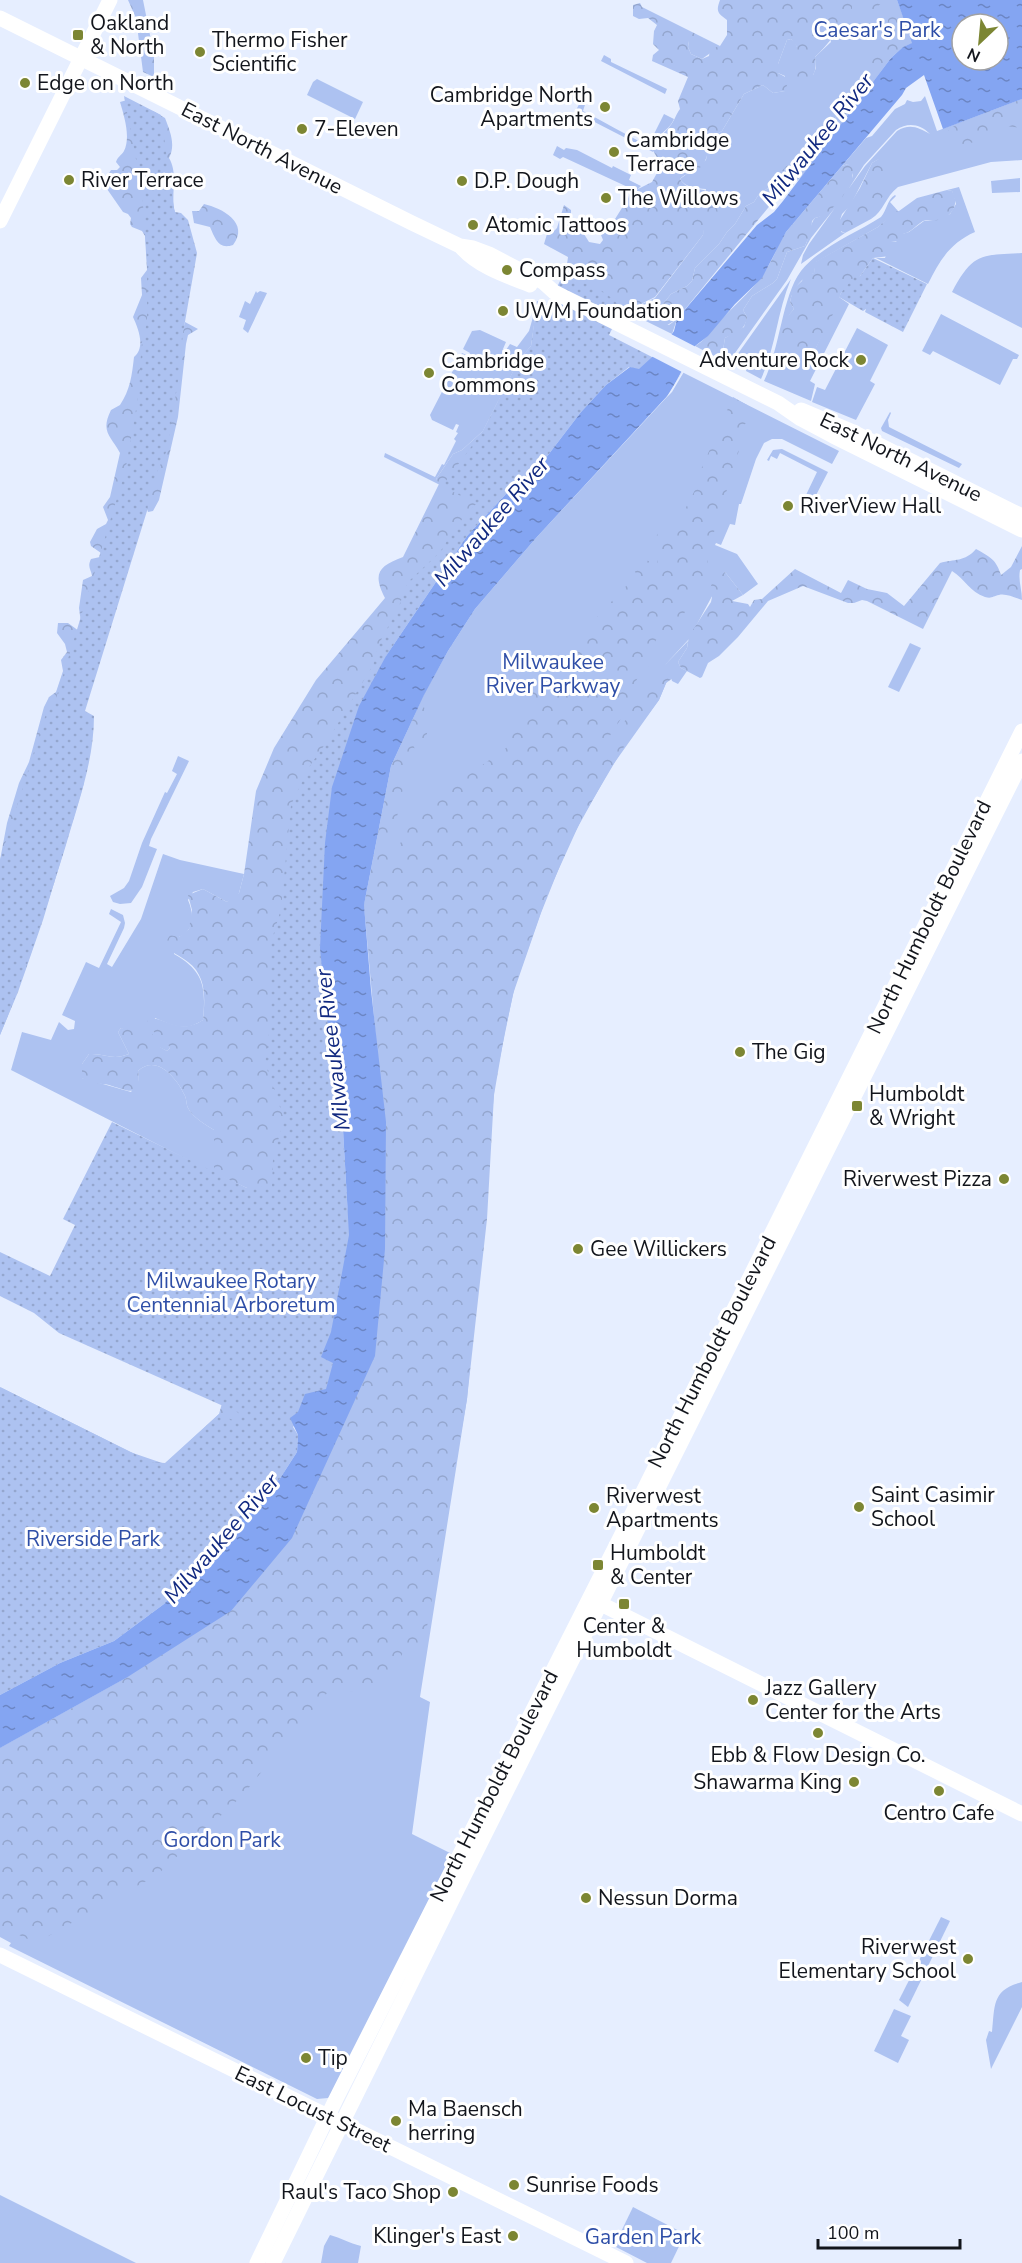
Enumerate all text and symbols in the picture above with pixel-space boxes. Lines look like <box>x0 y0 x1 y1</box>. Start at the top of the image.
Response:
place label: Oakland & North <box>90 9 169 61</box>
north arrow <box>950 12 1010 72</box>
park label: Caesar's Park <box>814 16 941 44</box>
place label: Thermo Fisher Scientific <box>212 26 348 78</box>
marker: Oakland & North <box>71 28 85 42</box>
text: N <box>964 42 984 67</box>
marker: Thermo Fisher Scientific <box>193 45 207 59</box>
water label: Milwaukee River <box>755 66 881 212</box>
place label: Edge on North <box>37 69 174 97</box>
marker: Edge on North <box>18 76 32 90</box>
place label: Cambridge North Apartments <box>430 81 593 133</box>
street label: East North Avenue <box>177 95 347 201</box>
marker: Cambridge North Apartments <box>598 100 612 114</box>
place label: 7-Eleven <box>314 115 399 143</box>
marker: 7-Eleven <box>295 122 309 136</box>
place label: Cambridge Terrace <box>626 126 729 178</box>
marker: Cambridge Terrace <box>607 145 621 159</box>
place label: River Terrace <box>81 166 204 194</box>
place label: D.P. Dough <box>474 167 579 195</box>
marker: River Terrace <box>62 173 76 187</box>
marker: D.P. Dough <box>455 174 469 188</box>
place label: The Willows <box>618 184 739 212</box>
marker: The Willows <box>599 191 613 205</box>
place label: Atomic Tattoos <box>485 211 627 239</box>
marker: Atomic Tattoos <box>466 218 480 232</box>
place label: Compass <box>519 256 606 284</box>
marker: Compass <box>500 263 514 277</box>
place label: UWM Foundation <box>515 297 682 325</box>
marker: UWM Foundation <box>496 304 510 318</box>
place label: Adventure Rock <box>699 346 849 374</box>
place label: Cambridge Commons <box>441 347 544 399</box>
marker: Adventure Rock <box>854 353 868 367</box>
marker: Cambridge Commons <box>422 366 436 380</box>
street label: East North Avenue <box>815 406 987 508</box>
water label: Milwaukee River <box>427 450 557 593</box>
place label: RiverView Hall <box>800 492 942 520</box>
marker: RiverView Hall <box>781 499 795 513</box>
park label: Milwaukee River Parkway <box>486 648 620 700</box>
street label: North Humboldt Boulevard <box>860 795 998 1039</box>
water label: Milwaukee River <box>308 966 358 1133</box>
place label: The Gig <box>752 1038 826 1066</box>
marker: The Gig <box>733 1045 747 1059</box>
place label: Humboldt & Wright <box>869 1080 965 1132</box>
marker: Humboldt & Wright <box>850 1099 864 1113</box>
place label: Riverwest Pizza <box>843 1165 992 1193</box>
marker: Riverwest Pizza <box>997 1172 1011 1186</box>
street label: North Humboldt Boulevard <box>641 1231 783 1473</box>
place label: Gee Willickers <box>590 1235 727 1263</box>
marker: Gee Willickers <box>571 1242 585 1256</box>
park label: Milwaukee Rotary Centennial Arboretum <box>127 1267 335 1319</box>
water label: Milwaukee River <box>157 1467 287 1610</box>
place label: Saint Casimir School <box>871 1481 995 1533</box>
place label: Riverwest Apartments <box>606 1482 719 1534</box>
marker: Saint Casimir School <box>852 1500 866 1514</box>
marker: Riverwest Apartments <box>587 1501 601 1515</box>
park label: Riverside Park <box>26 1525 160 1553</box>
place label: Humboldt & Center <box>610 1539 706 1591</box>
marker: Humboldt & Center <box>591 1558 605 1572</box>
marker: Center & Humboldt <box>617 1597 631 1611</box>
place label: Center & Humboldt <box>576 1612 672 1664</box>
street label: North Humboldt Boulevard <box>423 1665 565 1907</box>
place label: Jazz Gallery Center for the Arts <box>764 1674 941 1726</box>
marker: Jazz Gallery Center for the Arts <box>746 1693 760 1707</box>
marker: Ebb & Flow Design Co. <box>811 1726 825 1740</box>
place label: Ebb & Flow Design Co. <box>710 1741 926 1769</box>
place label: Shawarma King <box>693 1768 842 1796</box>
marker: Shawarma King <box>847 1775 861 1789</box>
marker: Centro Cafe <box>932 1784 946 1798</box>
place label: Centro Cafe <box>883 1799 995 1827</box>
park label: Gordon Park <box>163 1826 281 1854</box>
place label: Nessun Dorma <box>598 1884 738 1912</box>
marker: Nessun Dorma <box>579 1891 593 1905</box>
place label: Riverwest Elementary School <box>778 1933 957 1985</box>
marker: Riverwest Elementary School <box>961 1952 975 1966</box>
place label: Tip <box>318 2044 348 2072</box>
marker: Tip <box>299 2051 313 2065</box>
street label: East Locust Street <box>230 2059 396 2159</box>
place label: Ma Baensch herring <box>408 2095 523 2147</box>
marker: Ma Baensch herring <box>389 2114 403 2128</box>
place label: Sunrise Foods <box>526 2171 659 2199</box>
place label: Raul's Taco Shop <box>281 2178 441 2206</box>
marker: Sunrise Foods <box>507 2178 521 2192</box>
marker: Raul's Taco Shop <box>446 2185 460 2199</box>
scale bar <box>818 2212 960 2250</box>
text: 100 m <box>827 2221 879 2245</box>
place label: Klinger's East <box>373 2222 502 2250</box>
park label: Garden Park <box>585 2223 702 2251</box>
marker: Klinger's East <box>506 2229 520 2243</box>

